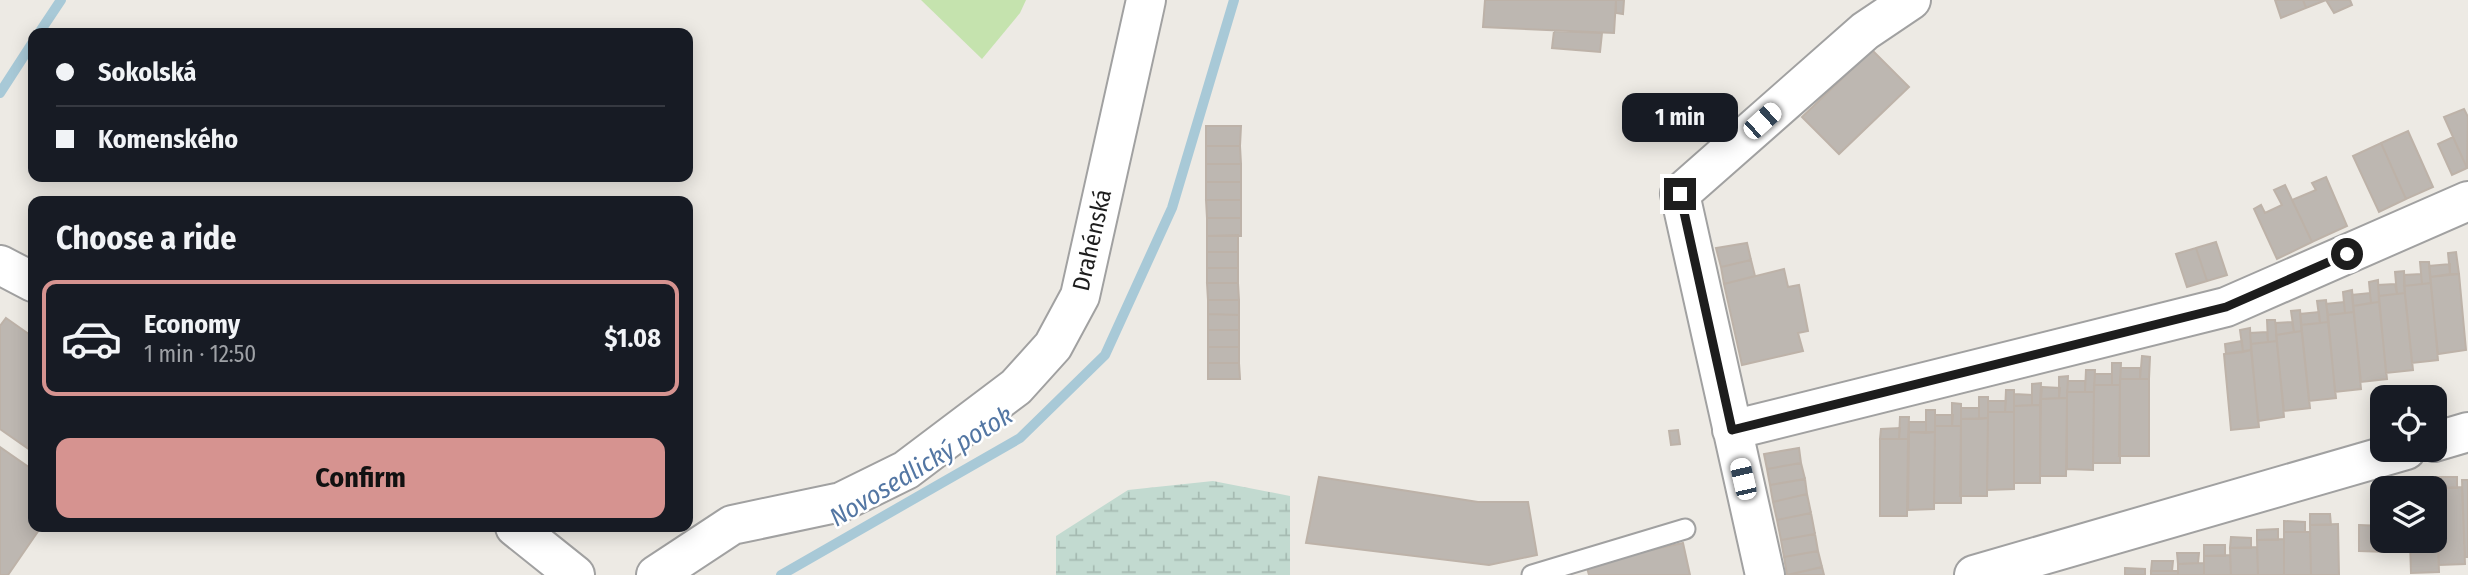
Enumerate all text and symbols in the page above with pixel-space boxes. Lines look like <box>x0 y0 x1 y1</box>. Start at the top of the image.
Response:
text: Sokolská <box>98 57 196 88</box>
callout: 1 min <box>1622 92 1738 142</box>
car <box>1740 99 1785 143</box>
text: 1 min <box>1655 103 1705 131</box>
text: Komenského <box>98 124 238 155</box>
route end <box>1664 178 1696 210</box>
street label: Drahénská <box>1067 187 1117 293</box>
text: Choose a ride <box>56 219 237 257</box>
route start <box>2331 238 2363 270</box>
icon: car <box>60 307 123 370</box>
text: Economy <box>144 309 240 340</box>
text: $1.08 <box>604 323 661 354</box>
text: 1 min · 12:50 <box>144 340 256 368</box>
map controls <box>2370 385 2447 553</box>
button: locate <box>2370 385 2447 462</box>
water label: Novosedlický potok <box>824 399 1019 533</box>
button: Confirm <box>56 438 665 518</box>
car <box>1729 456 1758 502</box>
button: layers <box>2370 476 2447 553</box>

